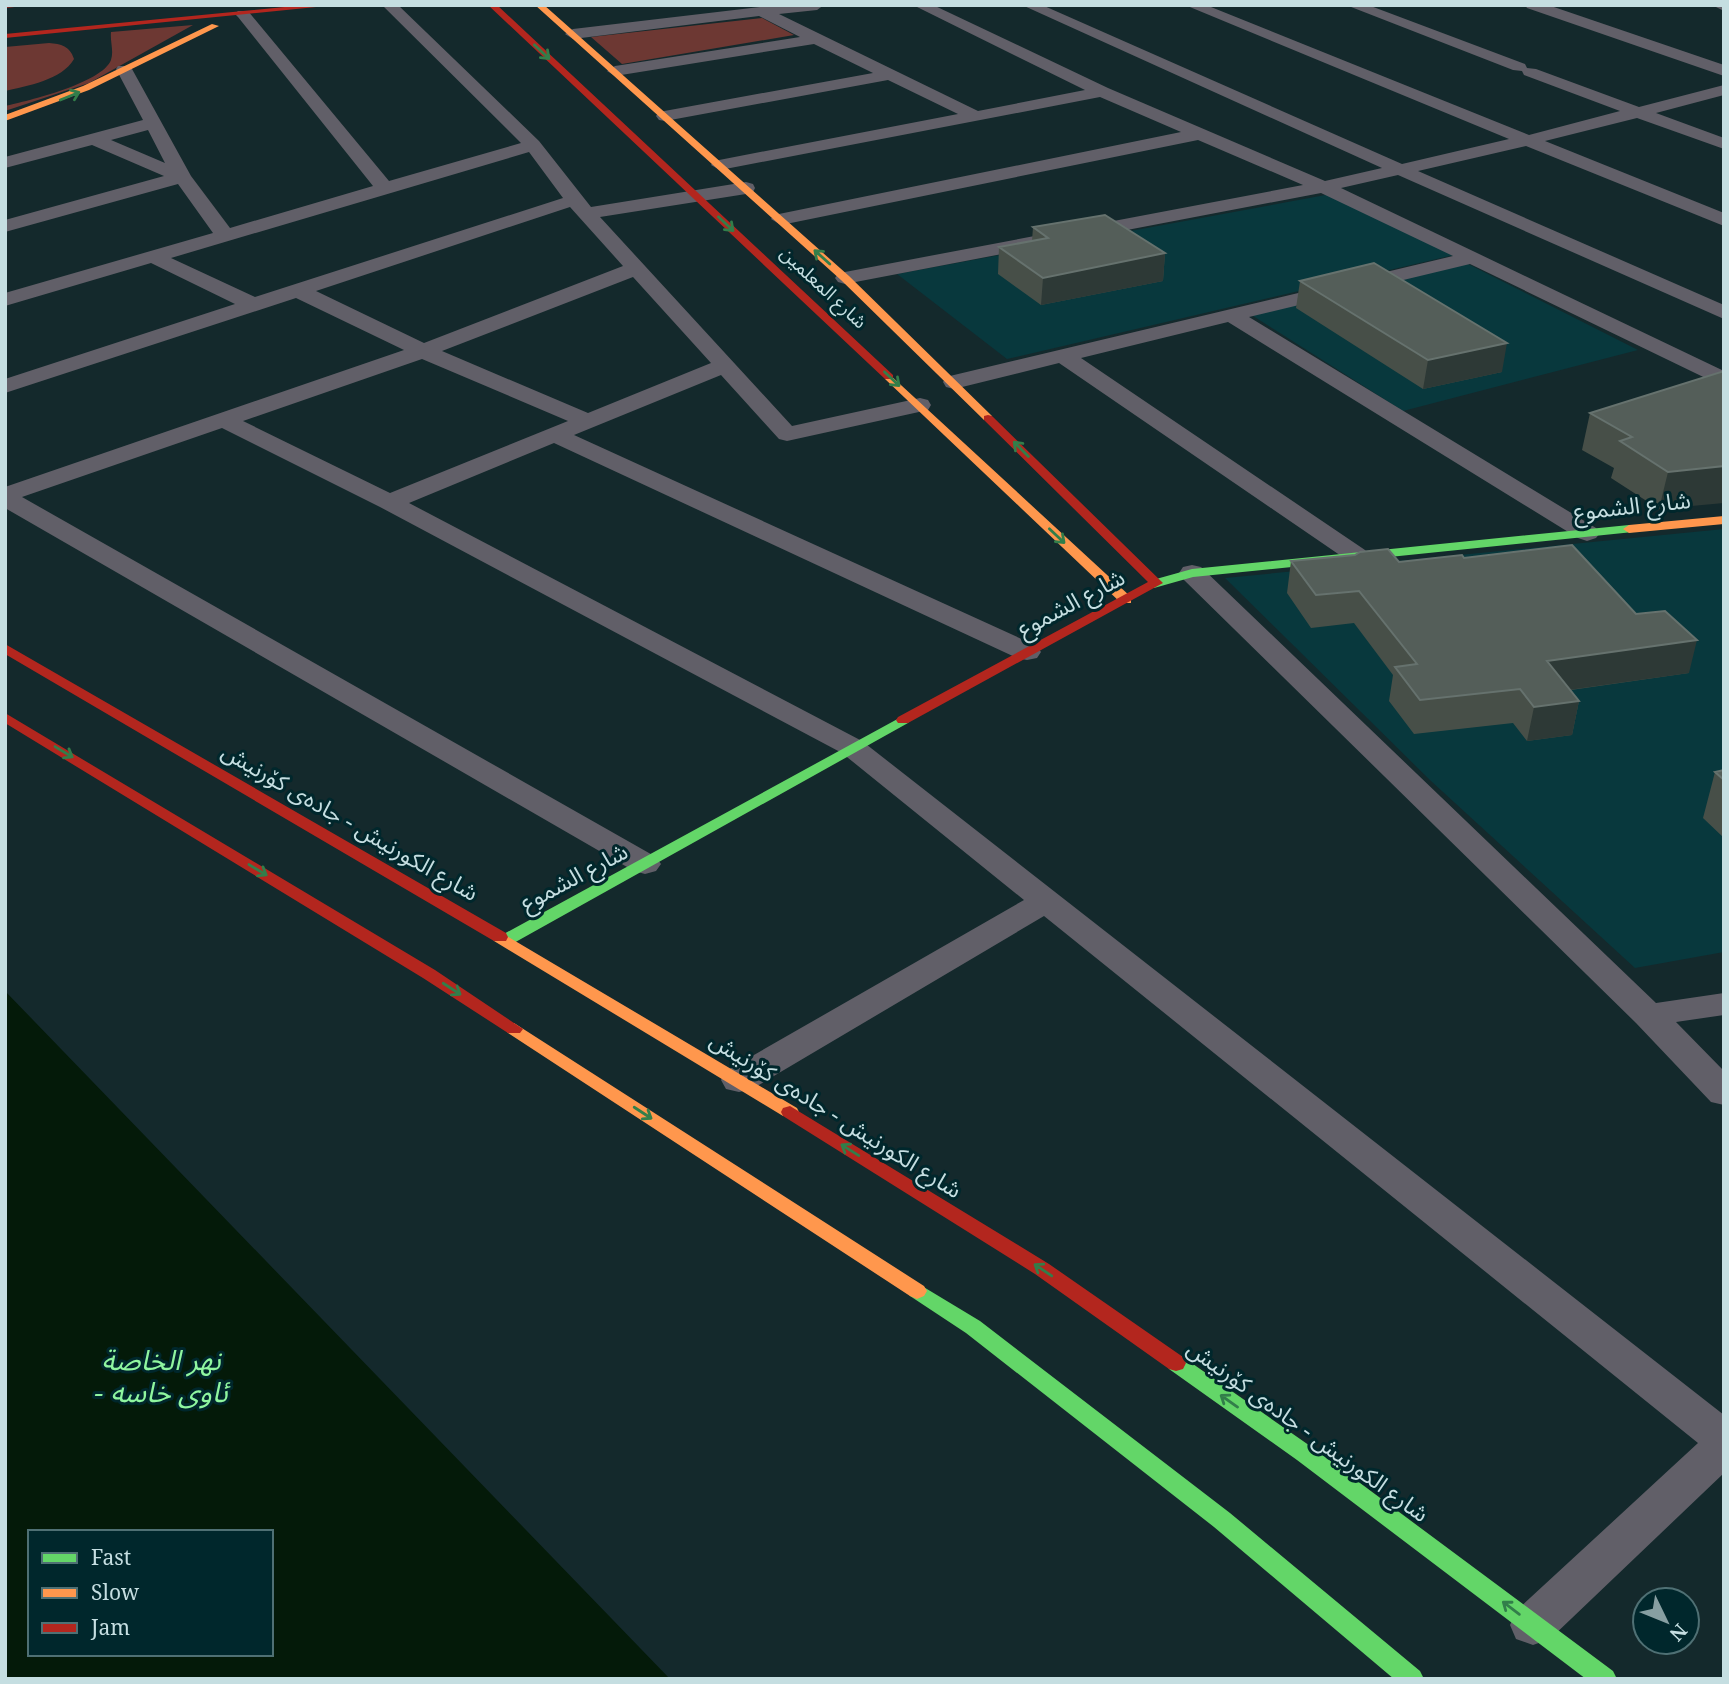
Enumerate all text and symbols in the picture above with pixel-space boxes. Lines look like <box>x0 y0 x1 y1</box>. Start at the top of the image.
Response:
one-way arrow <box>533 43 550 60</box>
one-way arrow <box>59 89 80 102</box>
one-way arrow <box>717 216 735 232</box>
street label: شارع المعلمين <box>774 240 873 335</box>
one-way arrow <box>813 249 831 265</box>
one-way arrow <box>883 371 900 388</box>
one-way arrow <box>1013 441 1030 458</box>
street label: شارع الشموع <box>1572 483 1692 529</box>
one-way arrow <box>1049 527 1066 544</box>
street label: شارع الشموع <box>1011 560 1131 646</box>
street label: شارع الكورنيش - جادەی کۆرنیش <box>215 734 485 910</box>
one-way arrow <box>53 746 73 760</box>
street label: شارع الشموع <box>514 834 634 920</box>
one-way arrow <box>248 863 267 878</box>
one-way arrow <box>442 982 461 997</box>
street label: شارع الكورنيش - جادەی کۆرنیش <box>703 1023 969 1207</box>
one-way arrow <box>632 1106 652 1120</box>
one-way arrow <box>841 1142 861 1156</box>
one-way arrow <box>1034 1263 1053 1277</box>
street label: شارع الكورنيش - جادەی کۆرنیش <box>1180 1332 1436 1530</box>
water label: نهر الخاصة - ئاوی خاسە <box>95 1340 231 1410</box>
one-way arrow <box>1220 1394 1239 1408</box>
legend <box>28 1530 273 1656</box>
text: Fast <box>91 1543 131 1571</box>
text: Slow <box>91 1578 140 1606</box>
north arrow <box>1631 1586 1701 1656</box>
one-way arrow <box>1502 1601 1521 1616</box>
text: Jam <box>90 1613 130 1641</box>
text: N <box>1664 1618 1693 1647</box>

